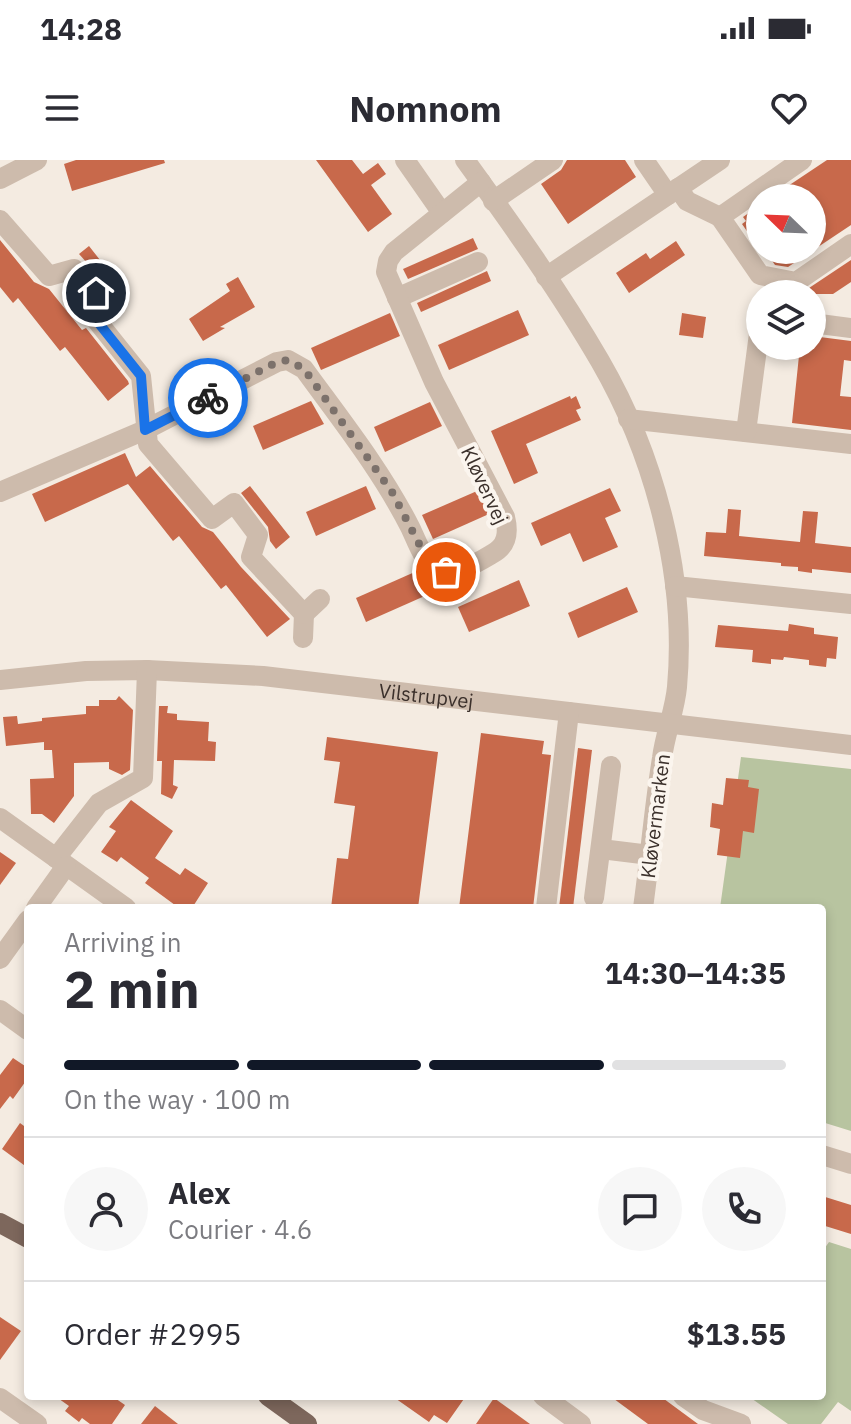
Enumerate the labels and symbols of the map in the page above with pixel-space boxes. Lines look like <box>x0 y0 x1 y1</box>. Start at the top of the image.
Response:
north arrow <box>746 184 826 264</box>
pin <box>62 259 130 327</box>
courier <box>168 358 248 438</box>
street label: Kløvervej <box>455 442 515 528</box>
pin <box>412 538 480 606</box>
street label: Vilstrupvej <box>377 676 475 714</box>
street label: Kløvermarken <box>634 752 676 880</box>

